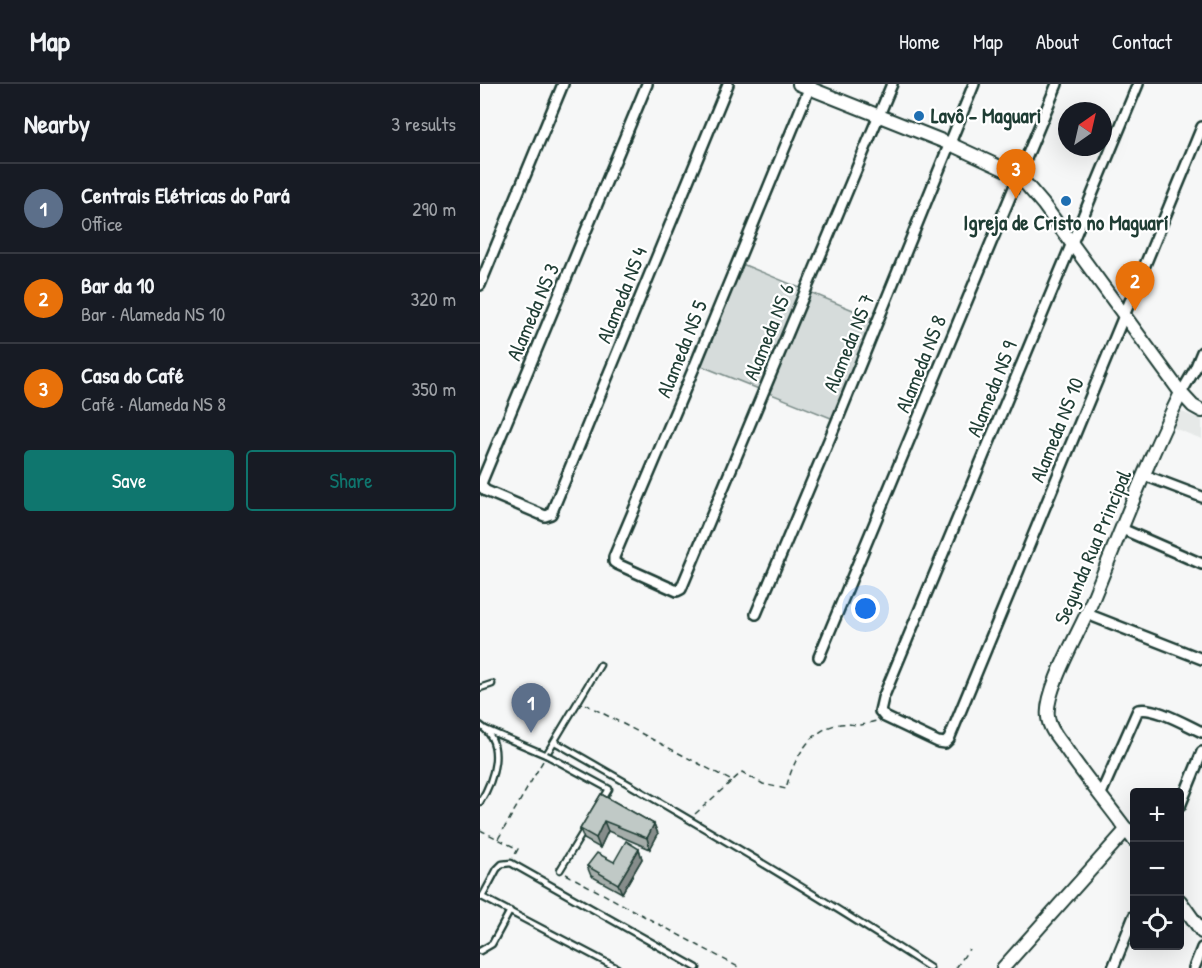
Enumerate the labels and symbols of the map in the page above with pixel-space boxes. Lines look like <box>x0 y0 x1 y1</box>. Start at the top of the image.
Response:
place label: Lavô - Maguari <box>931 101 1042 131</box>
north arrow <box>1058 102 1112 156</box>
marker: Lavô - Maguari <box>912 109 926 123</box>
pin: 3 <box>996 150 1036 199</box>
marker: Igreja de Cristo no Maguarí <box>1059 194 1073 208</box>
place label: Igreja de Cristo no Maguarí <box>963 208 1169 238</box>
street label: Alameda NS 4 <box>589 242 654 347</box>
street label: Alameda NS 3 <box>499 259 566 365</box>
pin: 2 <box>1116 262 1154 311</box>
street label: Alameda NS 6 <box>736 279 801 385</box>
street label: Alameda NS 7 <box>816 289 881 396</box>
street label: Alameda NS 5 <box>649 296 714 402</box>
street label: Alameda NS 8 <box>888 311 953 417</box>
street label: Alameda NS 9 <box>959 336 1024 441</box>
street label: Alameda NS 10 <box>1022 373 1091 487</box>
street label: Segunda Rua Principal <box>1047 465 1138 629</box>
your location <box>851 594 880 623</box>
pin: 1 <box>512 684 550 733</box>

